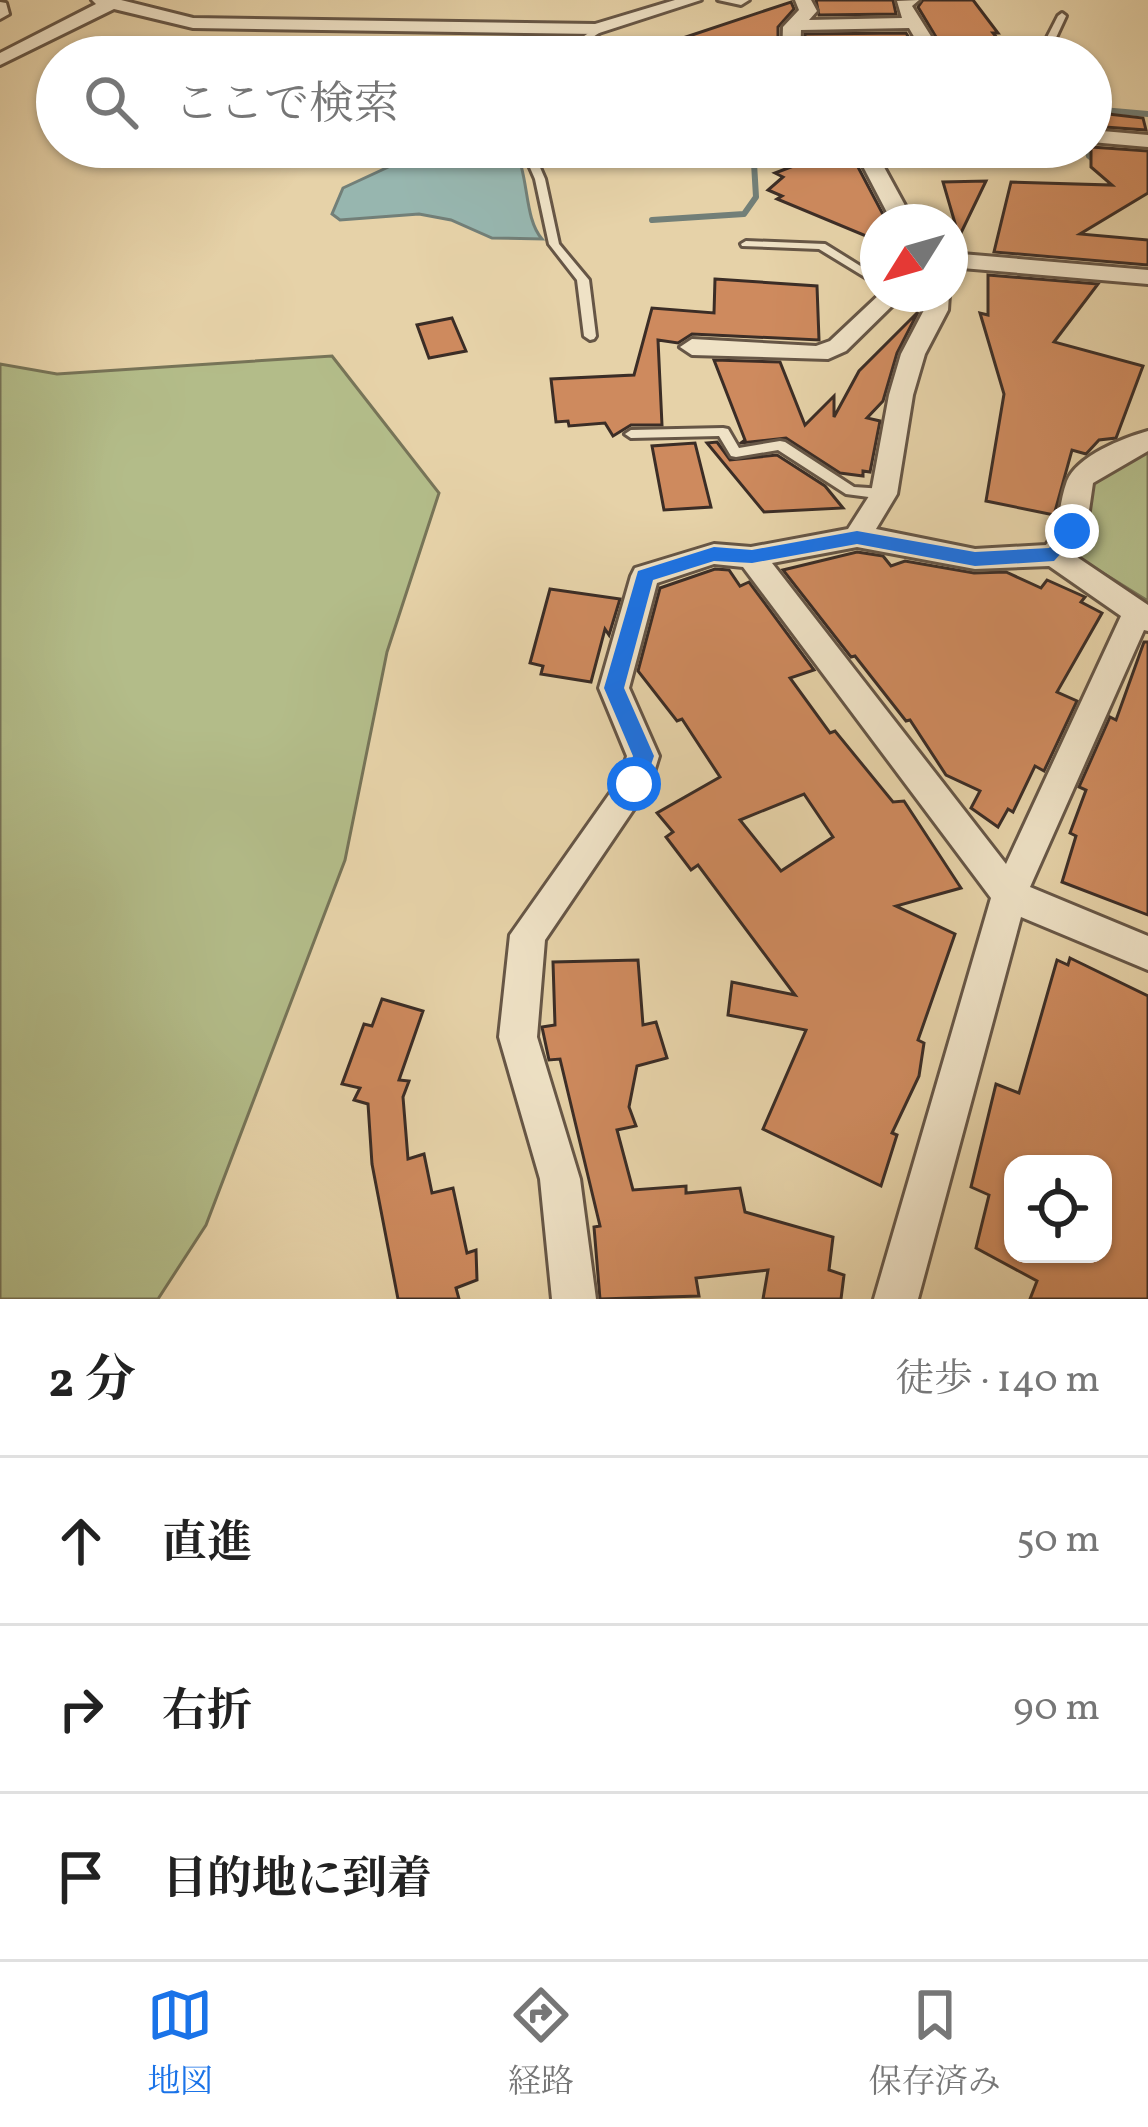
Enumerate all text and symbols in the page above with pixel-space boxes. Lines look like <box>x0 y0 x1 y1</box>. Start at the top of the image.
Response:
search box <box>36 36 1112 168</box>
icon: search <box>78 69 144 135</box>
text: ここで検索 <box>174 75 399 138</box>
north arrow <box>860 204 968 312</box>
route end <box>1045 504 1099 558</box>
route start <box>607 757 661 811</box>
map controls <box>1004 1155 1112 1263</box>
button: locate <box>1004 1155 1112 1263</box>
text: 2 分 <box>48 1347 136 1418</box>
text: 徒歩 · 140 m <box>895 1354 1100 1408</box>
icon: ahead <box>48 1508 114 1574</box>
text: 直進 <box>162 1514 252 1577</box>
text: 50 m <box>1016 1514 1100 1568</box>
icon: right <box>48 1676 114 1742</box>
text: 右折 <box>162 1682 252 1745</box>
text: 90 m <box>1013 1682 1100 1736</box>
icon: arrive <box>48 1844 114 1910</box>
text: 目的地に到着 <box>162 1850 432 1913</box>
tab: 地図 <box>147 1982 213 2107</box>
tab: 経路 <box>508 1982 574 2107</box>
tab: 保存済み <box>869 1982 1001 2107</box>

